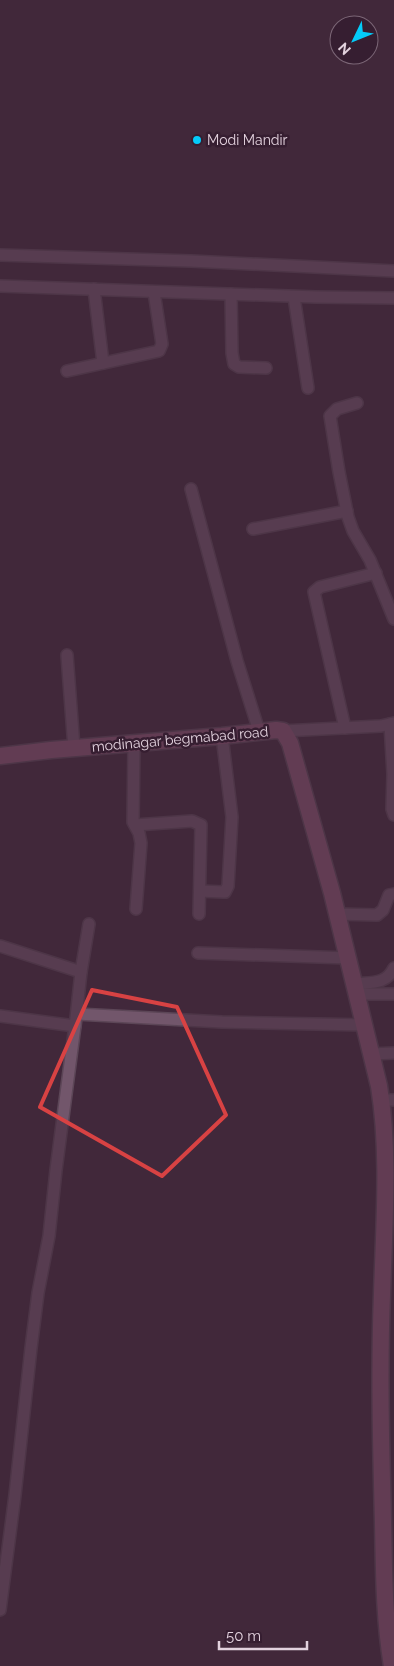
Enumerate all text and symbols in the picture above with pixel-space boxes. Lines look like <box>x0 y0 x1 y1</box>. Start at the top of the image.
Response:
north arrow <box>329 15 379 65</box>
text: N <box>335 40 354 58</box>
place label: Modi Mandir <box>207 132 288 148</box>
marker: Modi Mandir <box>191 134 203 146</box>
street label: modinagar begmabad road <box>91 723 269 755</box>
scale bar <box>219 1618 306 1650</box>
text: 50 m <box>226 1627 261 1645</box>

